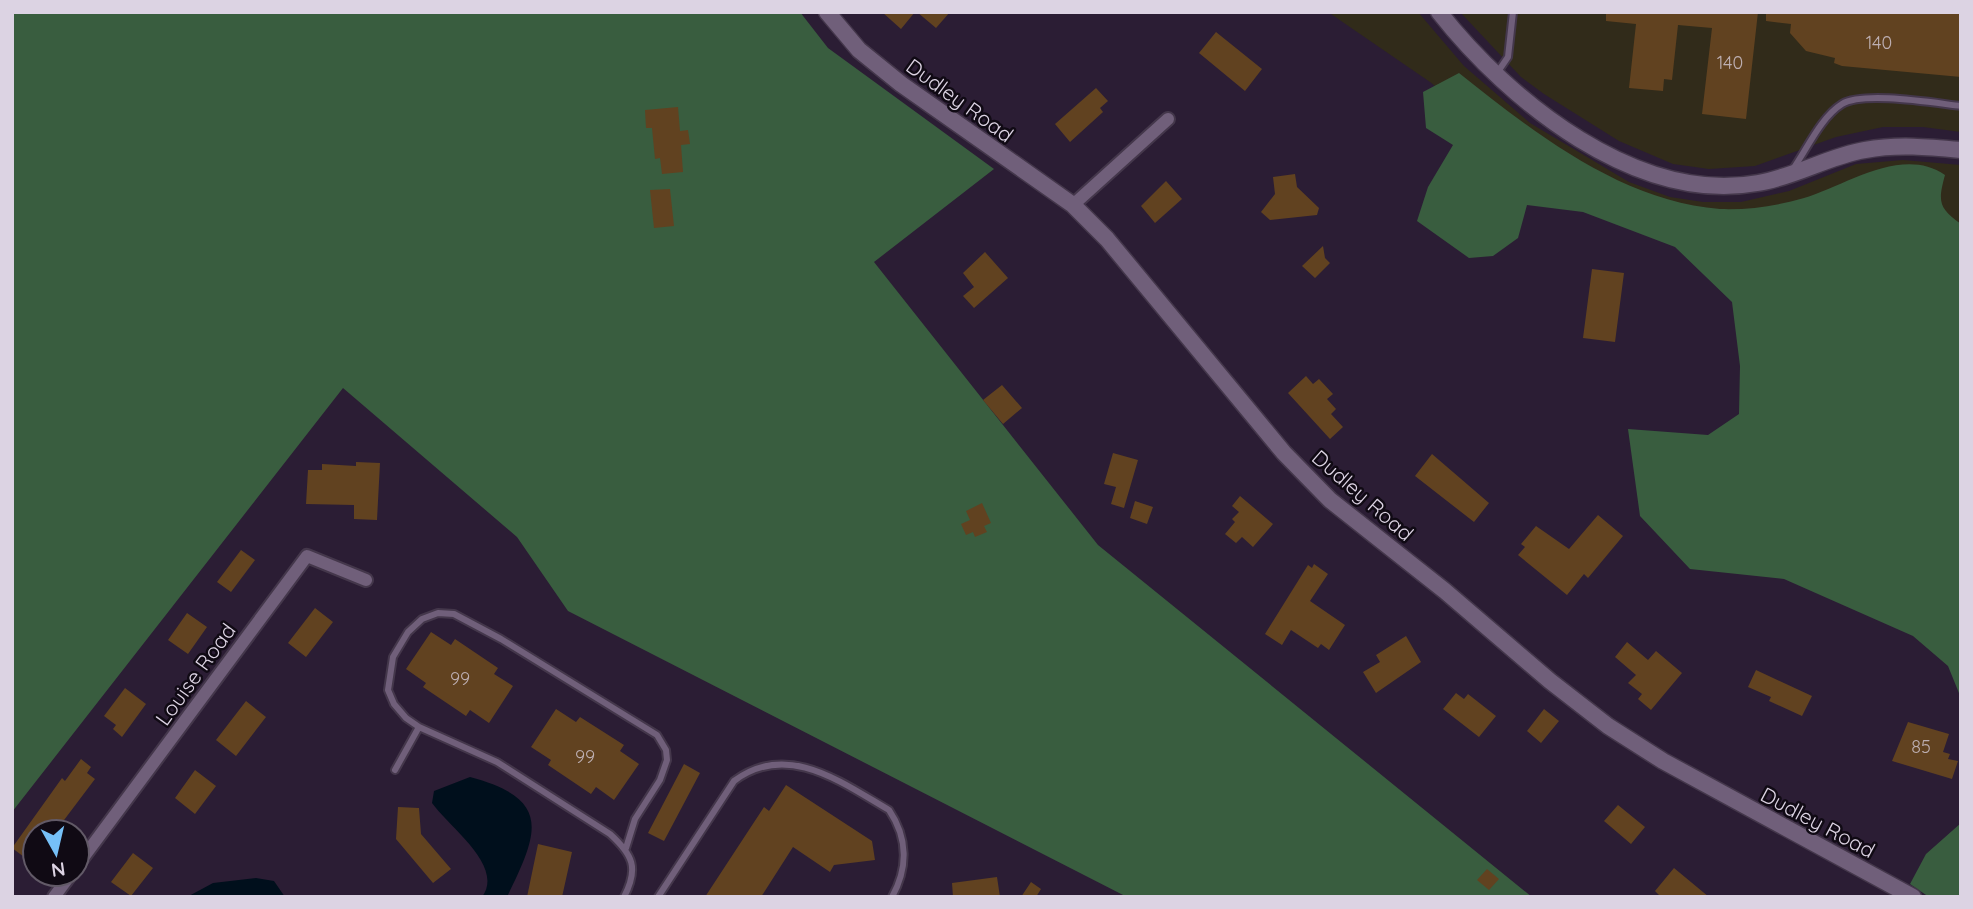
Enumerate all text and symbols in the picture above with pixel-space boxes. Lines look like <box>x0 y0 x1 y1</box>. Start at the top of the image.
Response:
house number: 140 <box>1866 31 1892 54</box>
house number: 140 <box>1717 51 1743 74</box>
street label: Dudley Road <box>901 52 1019 148</box>
street label: Dudley Road <box>1307 444 1419 546</box>
street label: Louise Road <box>149 618 241 730</box>
house number: 99 <box>450 667 470 690</box>
house number: 85 <box>1911 735 1931 758</box>
house number: 99 <box>575 745 595 768</box>
street label: Dudley Road <box>1756 781 1880 863</box>
north arrow <box>21 818 91 888</box>
text: N <box>50 857 67 883</box>

